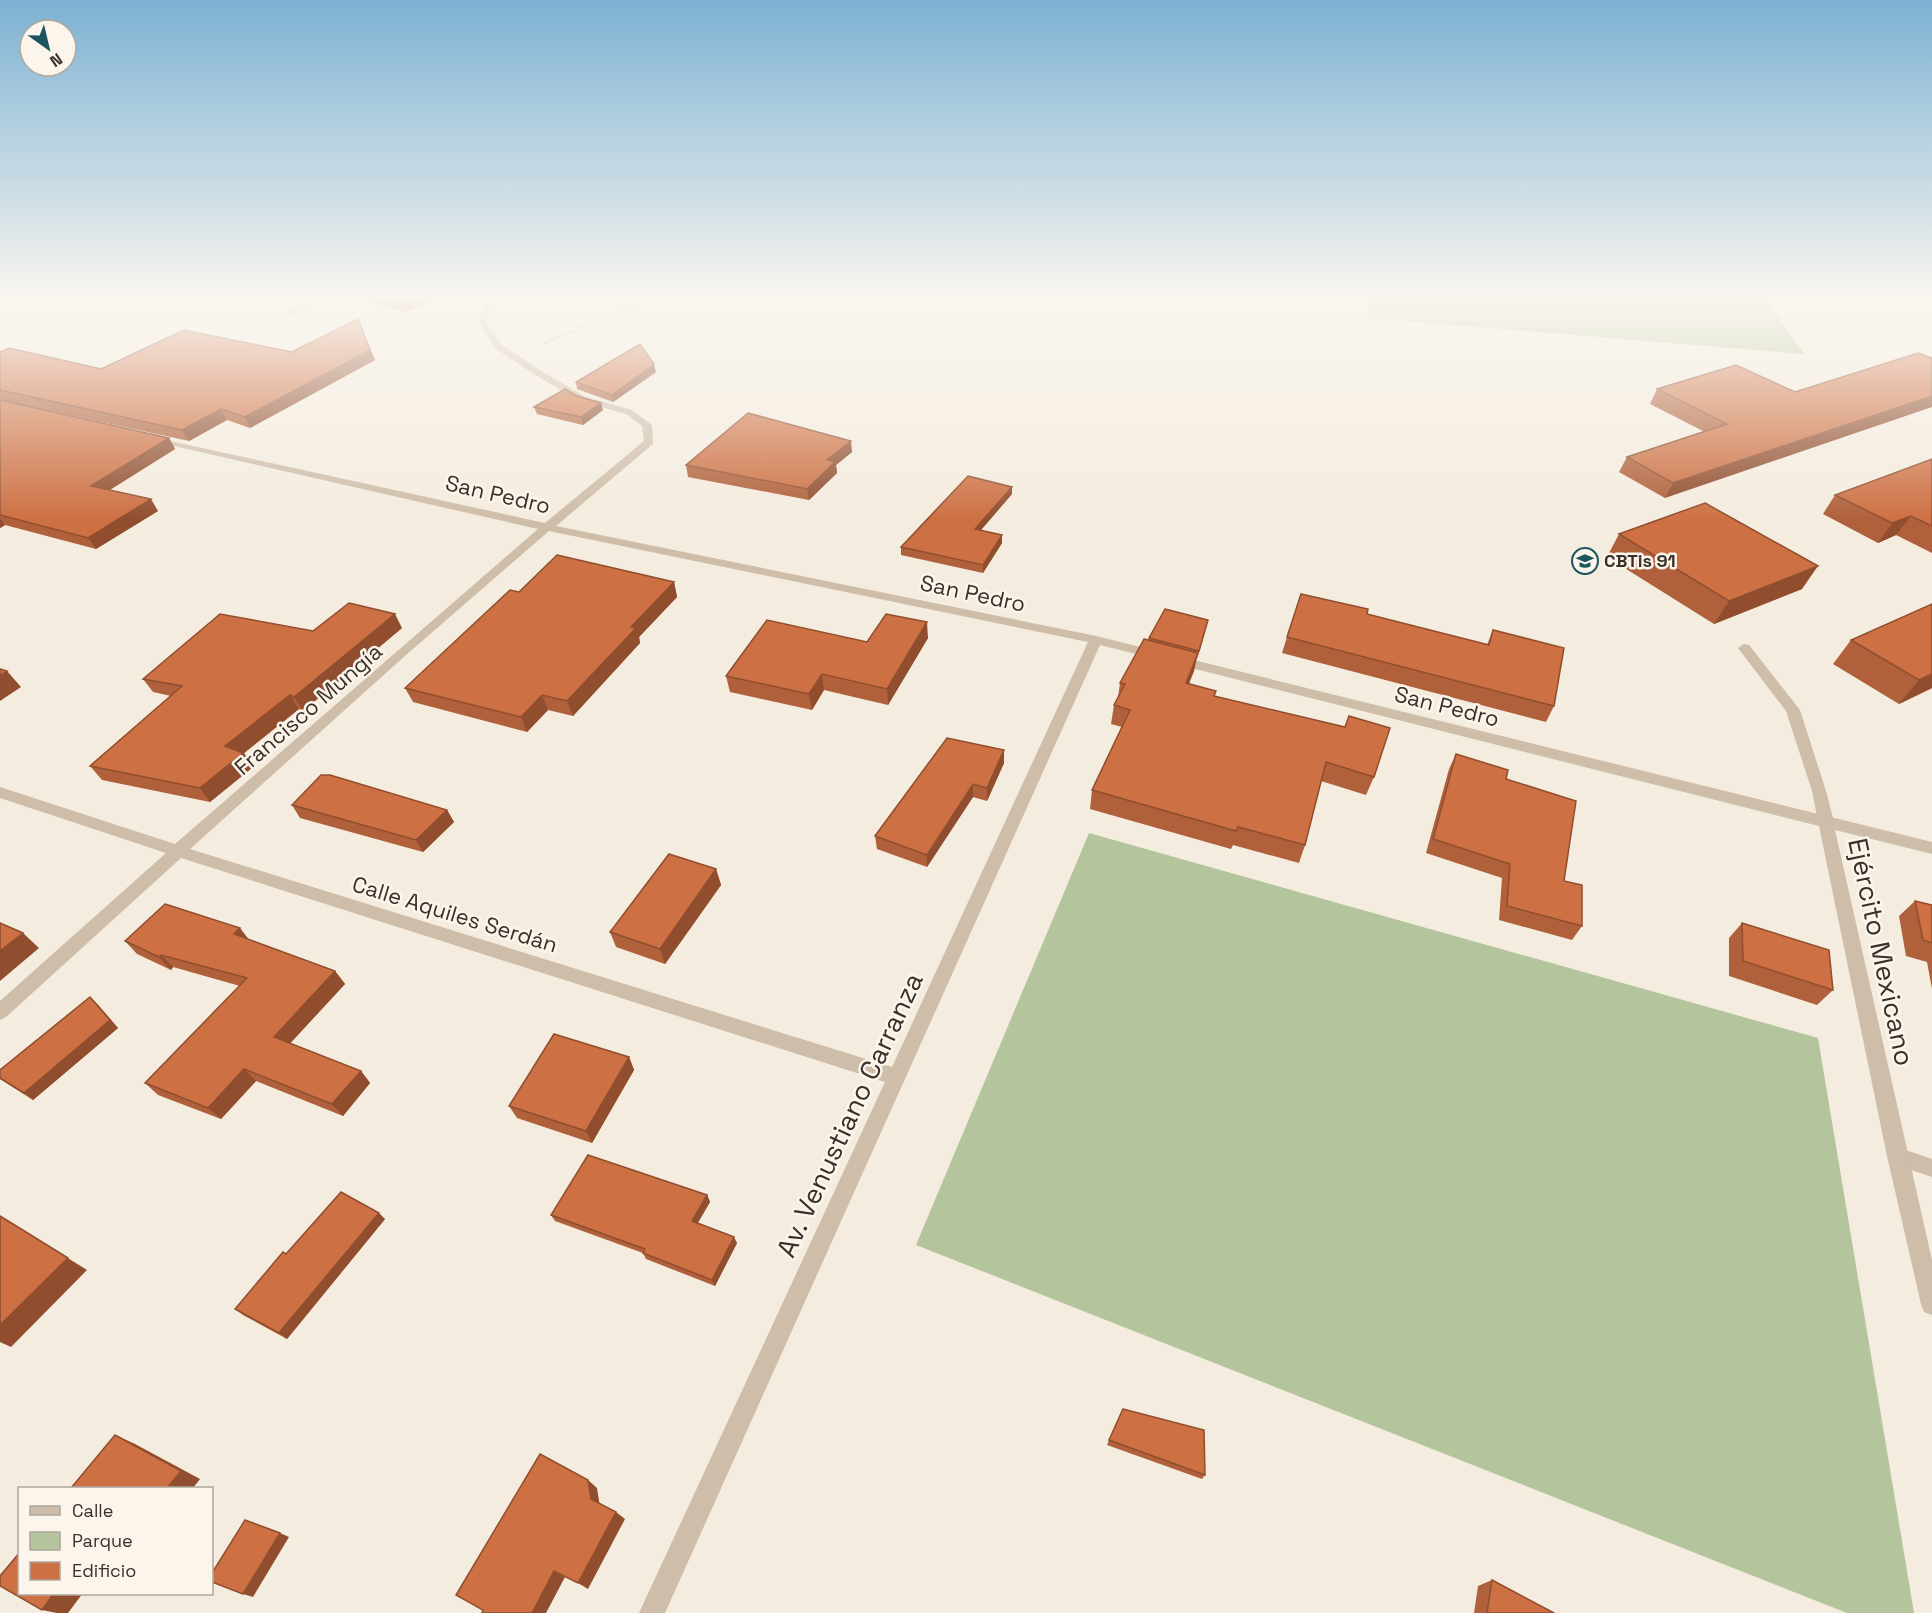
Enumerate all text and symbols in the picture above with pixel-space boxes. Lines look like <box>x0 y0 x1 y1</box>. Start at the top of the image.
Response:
north arrow <box>18 18 78 78</box>
text: N <box>46 48 66 72</box>
street label: San Pedro <box>443 468 553 520</box>
school or university icon: CBTis 91 <box>1570 546 1600 576</box>
place label: CBTis 91 <box>1604 549 1676 572</box>
street label: San Pedro <box>918 568 1028 618</box>
street label: Francisco Mungía <box>228 637 388 781</box>
street label: San Pedro <box>1392 679 1502 733</box>
street label: Ejército Mexicano <box>1840 835 1923 1069</box>
street label: Calle Aquiles Serdán <box>349 869 561 959</box>
street label: Av. Venustiano Carranza <box>768 967 931 1263</box>
legend <box>18 1487 213 1595</box>
text: Calle <box>72 1499 113 1522</box>
text: Parque <box>72 1529 133 1552</box>
text: Edificio <box>72 1559 136 1582</box>

